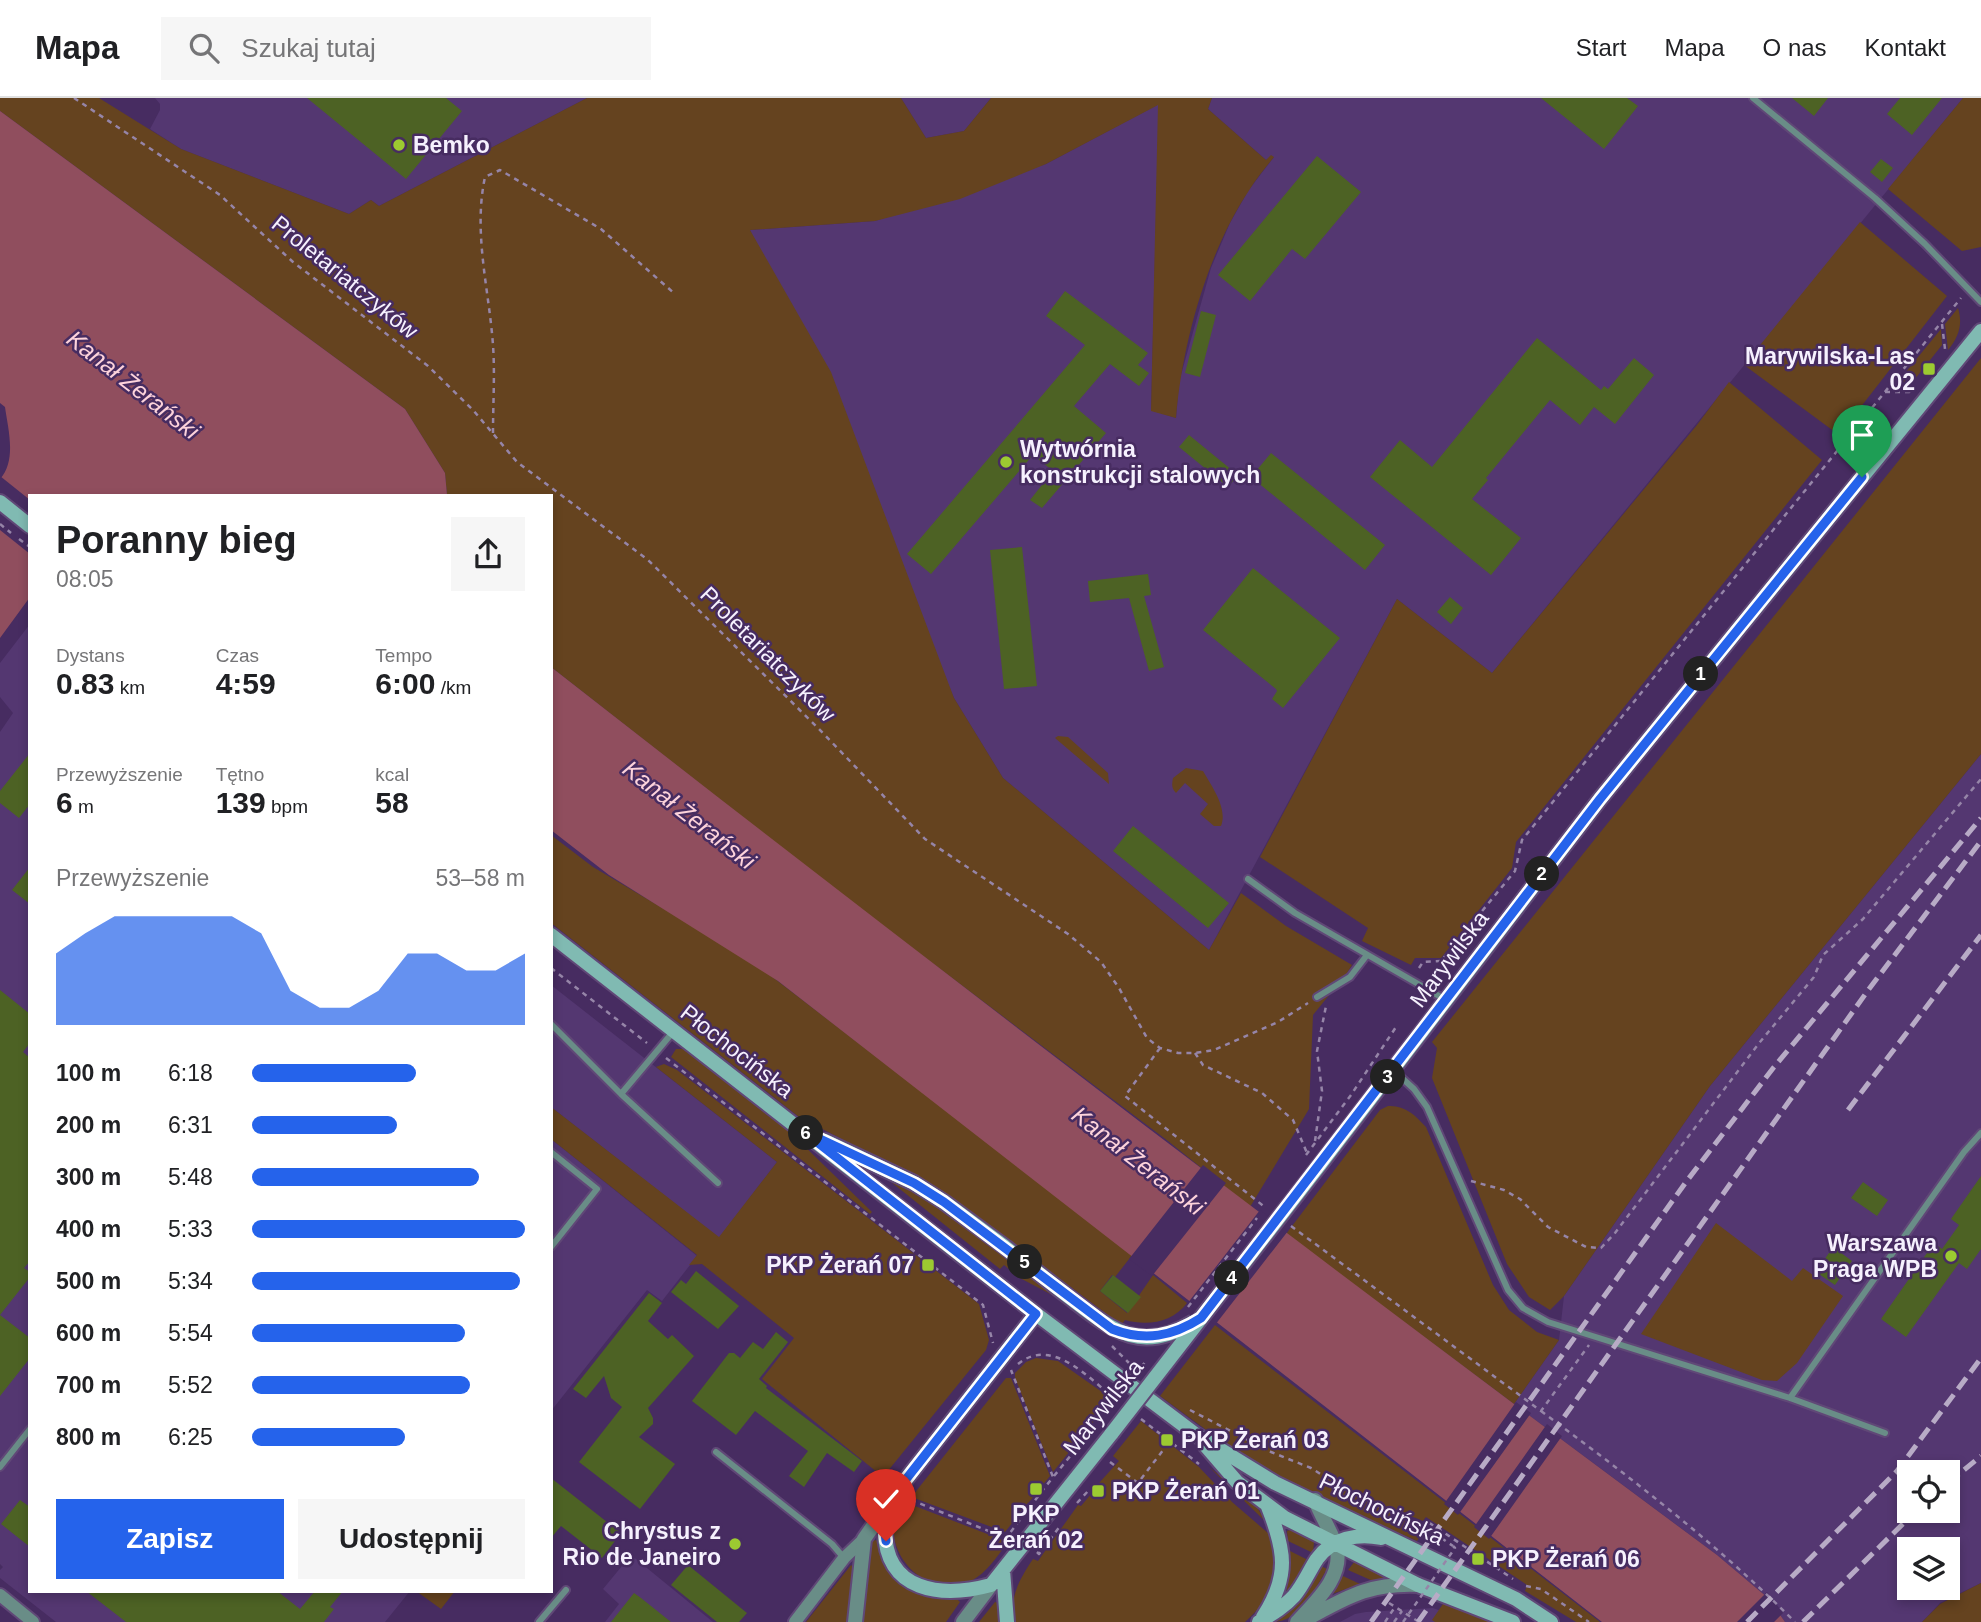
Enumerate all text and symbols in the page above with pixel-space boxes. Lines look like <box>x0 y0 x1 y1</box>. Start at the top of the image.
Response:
search box <box>161 17 651 80</box>
text: Mapa <box>35 29 119 66</box>
icon: search <box>185 29 223 67</box>
text: Szukaj tutaj <box>241 33 376 63</box>
text: Start <box>1576 34 1627 61</box>
text: Mapa <box>1665 34 1725 61</box>
text: O nas <box>1763 34 1827 61</box>
text: Kontakt <box>1865 34 1946 61</box>
place label: Bemko <box>413 132 490 158</box>
marker: Bemko <box>391 137 407 153</box>
street label: Proletariatczyków <box>267 210 424 344</box>
water label: Kanał Żerański <box>62 325 205 445</box>
place label: Marywilska-Las 02 <box>1745 343 1915 395</box>
marker: Marywilska-Las 02 <box>1921 361 1937 377</box>
pin <box>1832 405 1892 477</box>
icon: arrive <box>1843 416 1881 454</box>
place label: Wytwórnia konstrukcji stalowych <box>1020 436 1260 488</box>
marker: Wytwórnia konstrukcji stalowych <box>998 454 1014 470</box>
button: share <box>451 517 525 591</box>
text: Poranny bieg <box>56 519 297 561</box>
text: 08:05 <box>56 566 114 592</box>
street label: Proletariatczyków <box>695 581 841 727</box>
text: Dystans <box>56 645 125 666</box>
text: Czas <box>216 645 259 666</box>
text: Tempo <box>375 645 432 666</box>
pin: 1 <box>1684 656 1718 692</box>
text: 1 <box>1695 663 1706 684</box>
text: 0.83 <box>56 667 114 700</box>
text: 4:59 <box>216 667 276 700</box>
text: 6:00 <box>375 667 435 700</box>
text: km <box>114 677 145 698</box>
text: /km <box>435 677 471 698</box>
water label: Kanał Żerański <box>618 755 761 875</box>
text: Przewyższenie <box>56 764 183 785</box>
text: Tętno <box>216 764 264 785</box>
text: kcal <box>375 764 409 785</box>
text: 6 <box>56 786 73 819</box>
text: 139 <box>216 786 266 819</box>
text: 58 <box>375 786 409 819</box>
text: m <box>73 796 94 817</box>
text: bpm <box>266 796 308 817</box>
pin: 2 <box>1524 856 1560 892</box>
text: 2 <box>1536 863 1547 884</box>
text: Przewyższenie <box>56 865 209 891</box>
text: 53–58 m <box>435 865 525 891</box>
street label: Marywilska <box>1404 906 1494 1012</box>
street label: Płochocińska <box>676 999 799 1103</box>
text: 100 m <box>56 1060 121 1086</box>
text: 6:18 <box>168 1060 213 1086</box>
pin: 3 <box>1370 1060 1406 1094</box>
text: 3 <box>1382 1066 1393 1087</box>
water label: Kanał Żerański <box>1067 1101 1210 1221</box>
text: 200 m <box>56 1112 121 1138</box>
text: 6:31 <box>168 1112 213 1138</box>
pin: 6 <box>788 1116 824 1150</box>
text: 6 <box>800 1122 811 1143</box>
text: 300 m <box>56 1164 121 1190</box>
text: 5:48 <box>168 1164 213 1190</box>
text: 400 m <box>56 1216 121 1242</box>
text: 5:33 <box>168 1216 213 1242</box>
place label: Warszawa Praga WPB <box>1813 1230 1937 1282</box>
pin: 5 <box>1007 1244 1042 1280</box>
marker: Warszawa Praga WPB <box>1943 1248 1959 1264</box>
text: 5 <box>1019 1251 1030 1272</box>
place label: PKP Żerań 07 <box>766 1252 914 1278</box>
marker: PKP Żerań 07 <box>920 1257 936 1273</box>
pin: 4 <box>1214 1260 1250 1296</box>
text: 4 <box>1226 1267 1237 1288</box>
text: 500 m <box>56 1268 121 1294</box>
text: 5:34 <box>168 1268 213 1294</box>
text: 600 m <box>56 1320 121 1346</box>
text: 5:54 <box>168 1320 213 1346</box>
street label: Marywilska <box>1058 1354 1148 1460</box>
text: 700 m <box>56 1372 121 1398</box>
text: 5:52 <box>168 1372 213 1398</box>
text: 800 m <box>56 1424 121 1450</box>
text: 6:25 <box>168 1424 213 1450</box>
place label: PKP Żerań 03 <box>1181 1427 1329 1453</box>
marker: PKP Żerań 03 <box>1159 1432 1175 1448</box>
map controls <box>1897 1460 1960 1600</box>
button: locate <box>1897 1460 1960 1523</box>
street label: Płochocińska <box>1315 1468 1449 1550</box>
pin <box>856 1469 916 1541</box>
place label: PKP Żerań 01 <box>1112 1478 1260 1504</box>
icon: check <box>867 1480 905 1518</box>
marker: PKP Żerań 02 <box>1028 1481 1044 1497</box>
marker: PKP Żerań 01 <box>1090 1483 1106 1499</box>
button: Zapisz <box>56 1499 284 1579</box>
button: Udostępnij <box>298 1499 525 1579</box>
place label: PKP Żerań 02 <box>989 1501 1083 1553</box>
place label: Chrystus z Rio de Janeiro <box>563 1518 721 1570</box>
marker: Chrystus z Rio de Janeiro <box>727 1536 743 1552</box>
button: layers <box>1897 1537 1960 1600</box>
place label: PKP Żerań 06 <box>1492 1546 1640 1572</box>
marker: PKP Żerań 06 <box>1470 1551 1486 1567</box>

